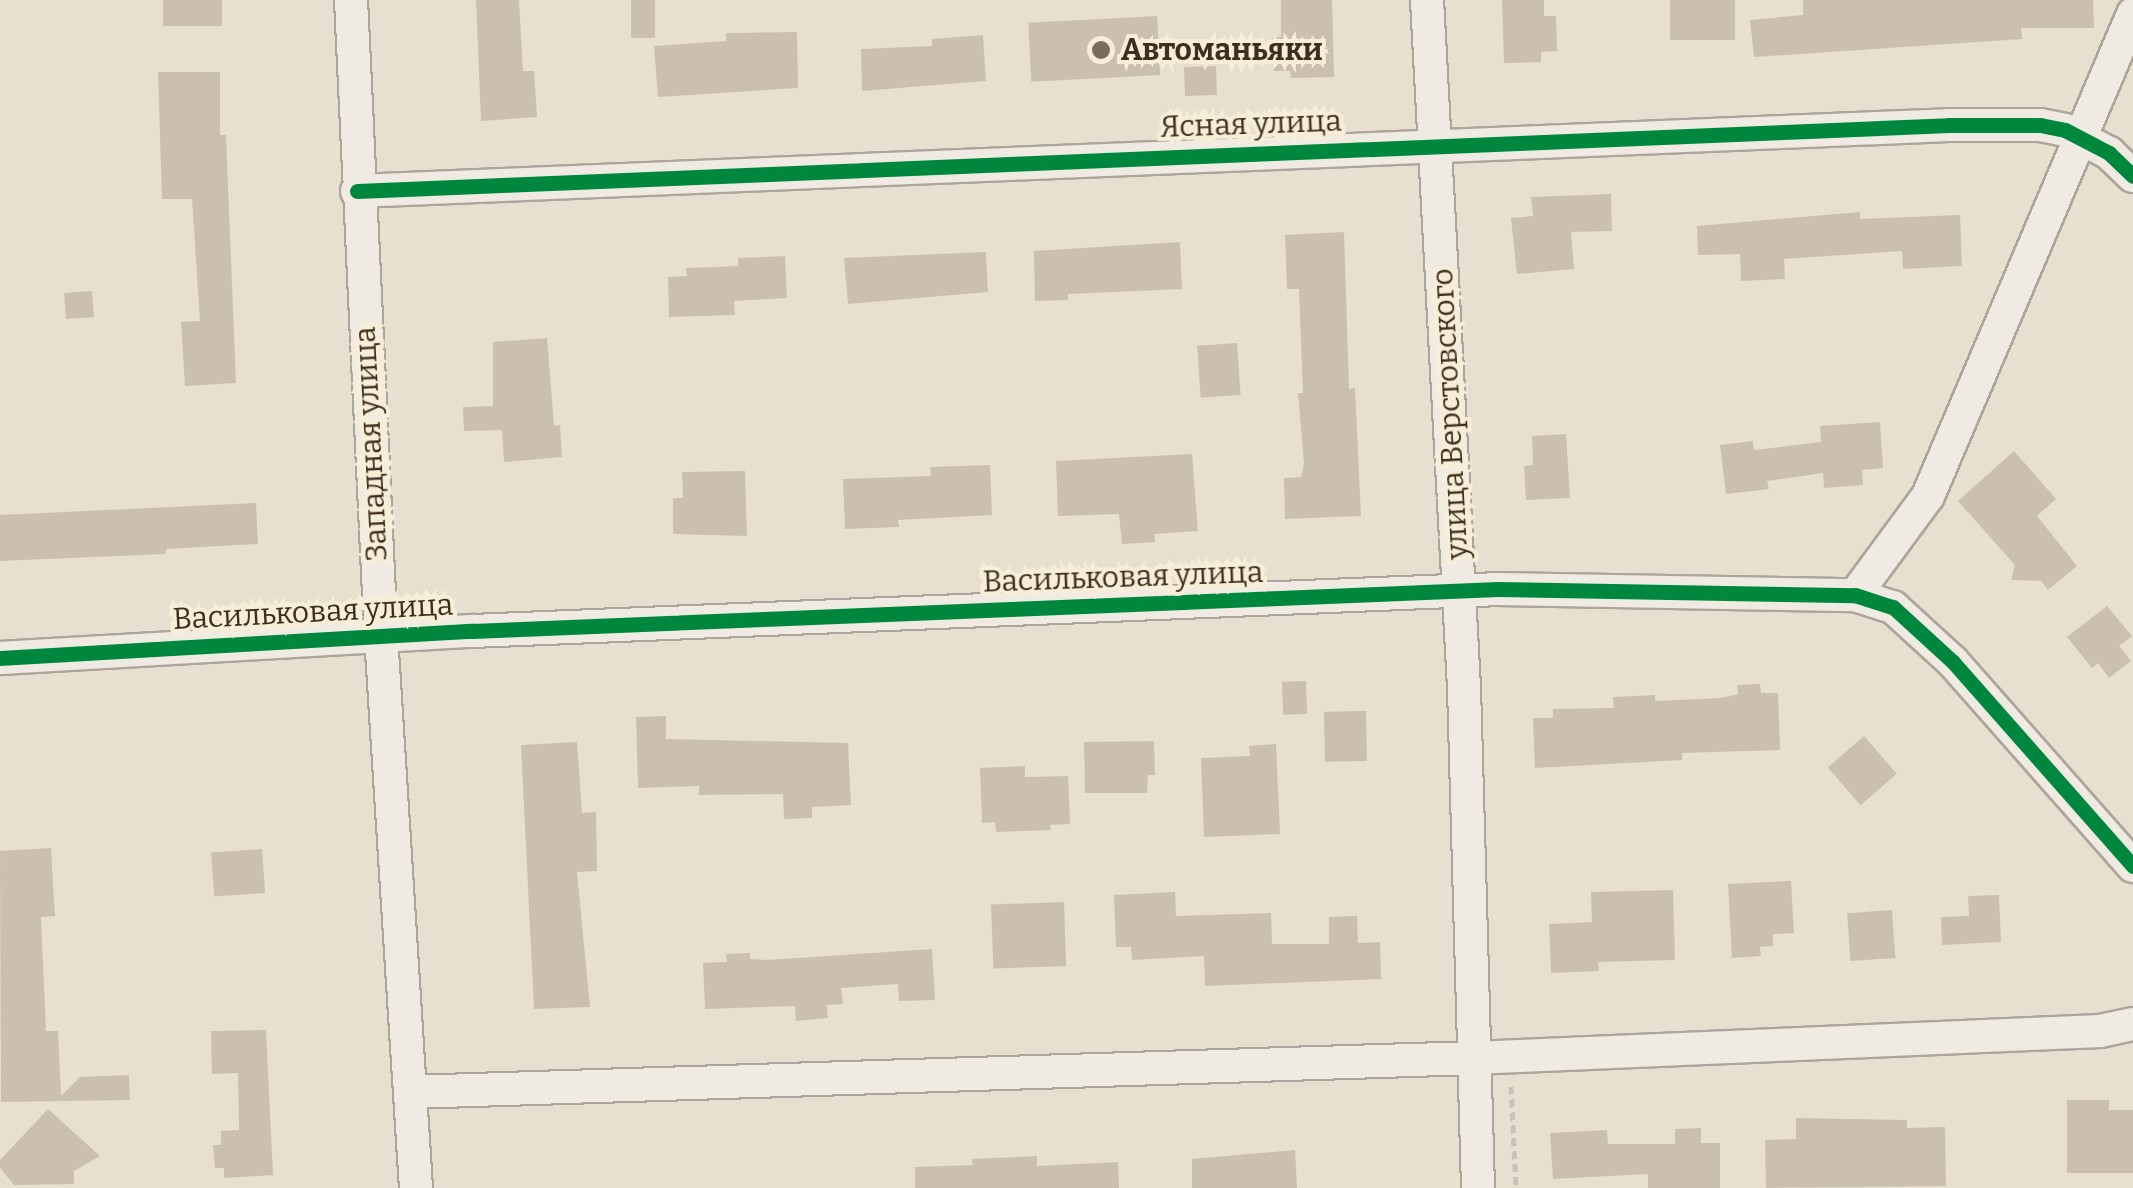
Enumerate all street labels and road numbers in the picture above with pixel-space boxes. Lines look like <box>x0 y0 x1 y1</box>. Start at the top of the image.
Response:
street label: Ясная улица <box>1160 103 1342 145</box>
street label: улица Верстовского <box>1424 268 1476 560</box>
street label: Западная улица <box>347 326 395 562</box>
street label: Васильковая улица <box>982 554 1264 600</box>
street label: Васильковая улица <box>172 587 454 637</box>

